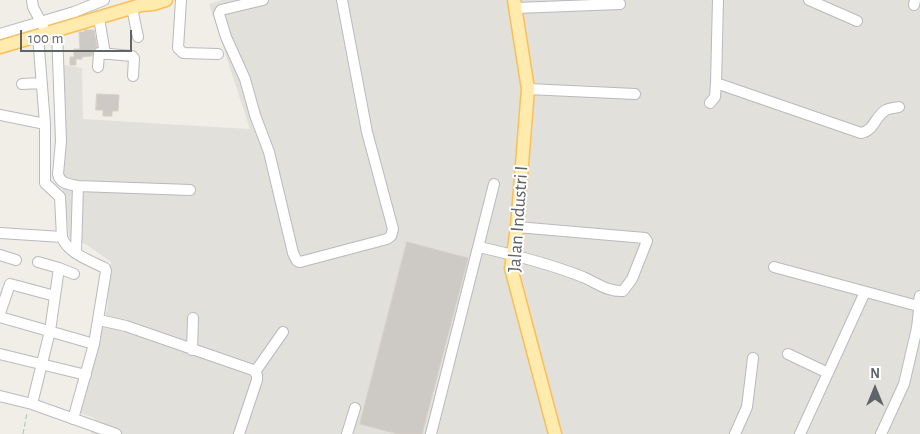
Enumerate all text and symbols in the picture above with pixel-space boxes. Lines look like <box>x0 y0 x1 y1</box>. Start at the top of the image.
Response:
scale bar <box>22 20 135 52</box>
text: 100 m <box>28 31 63 46</box>
street label: Jalan Industri I <box>503 165 533 273</box>
north arrow <box>850 364 900 414</box>
text: N <box>870 367 880 381</box>

